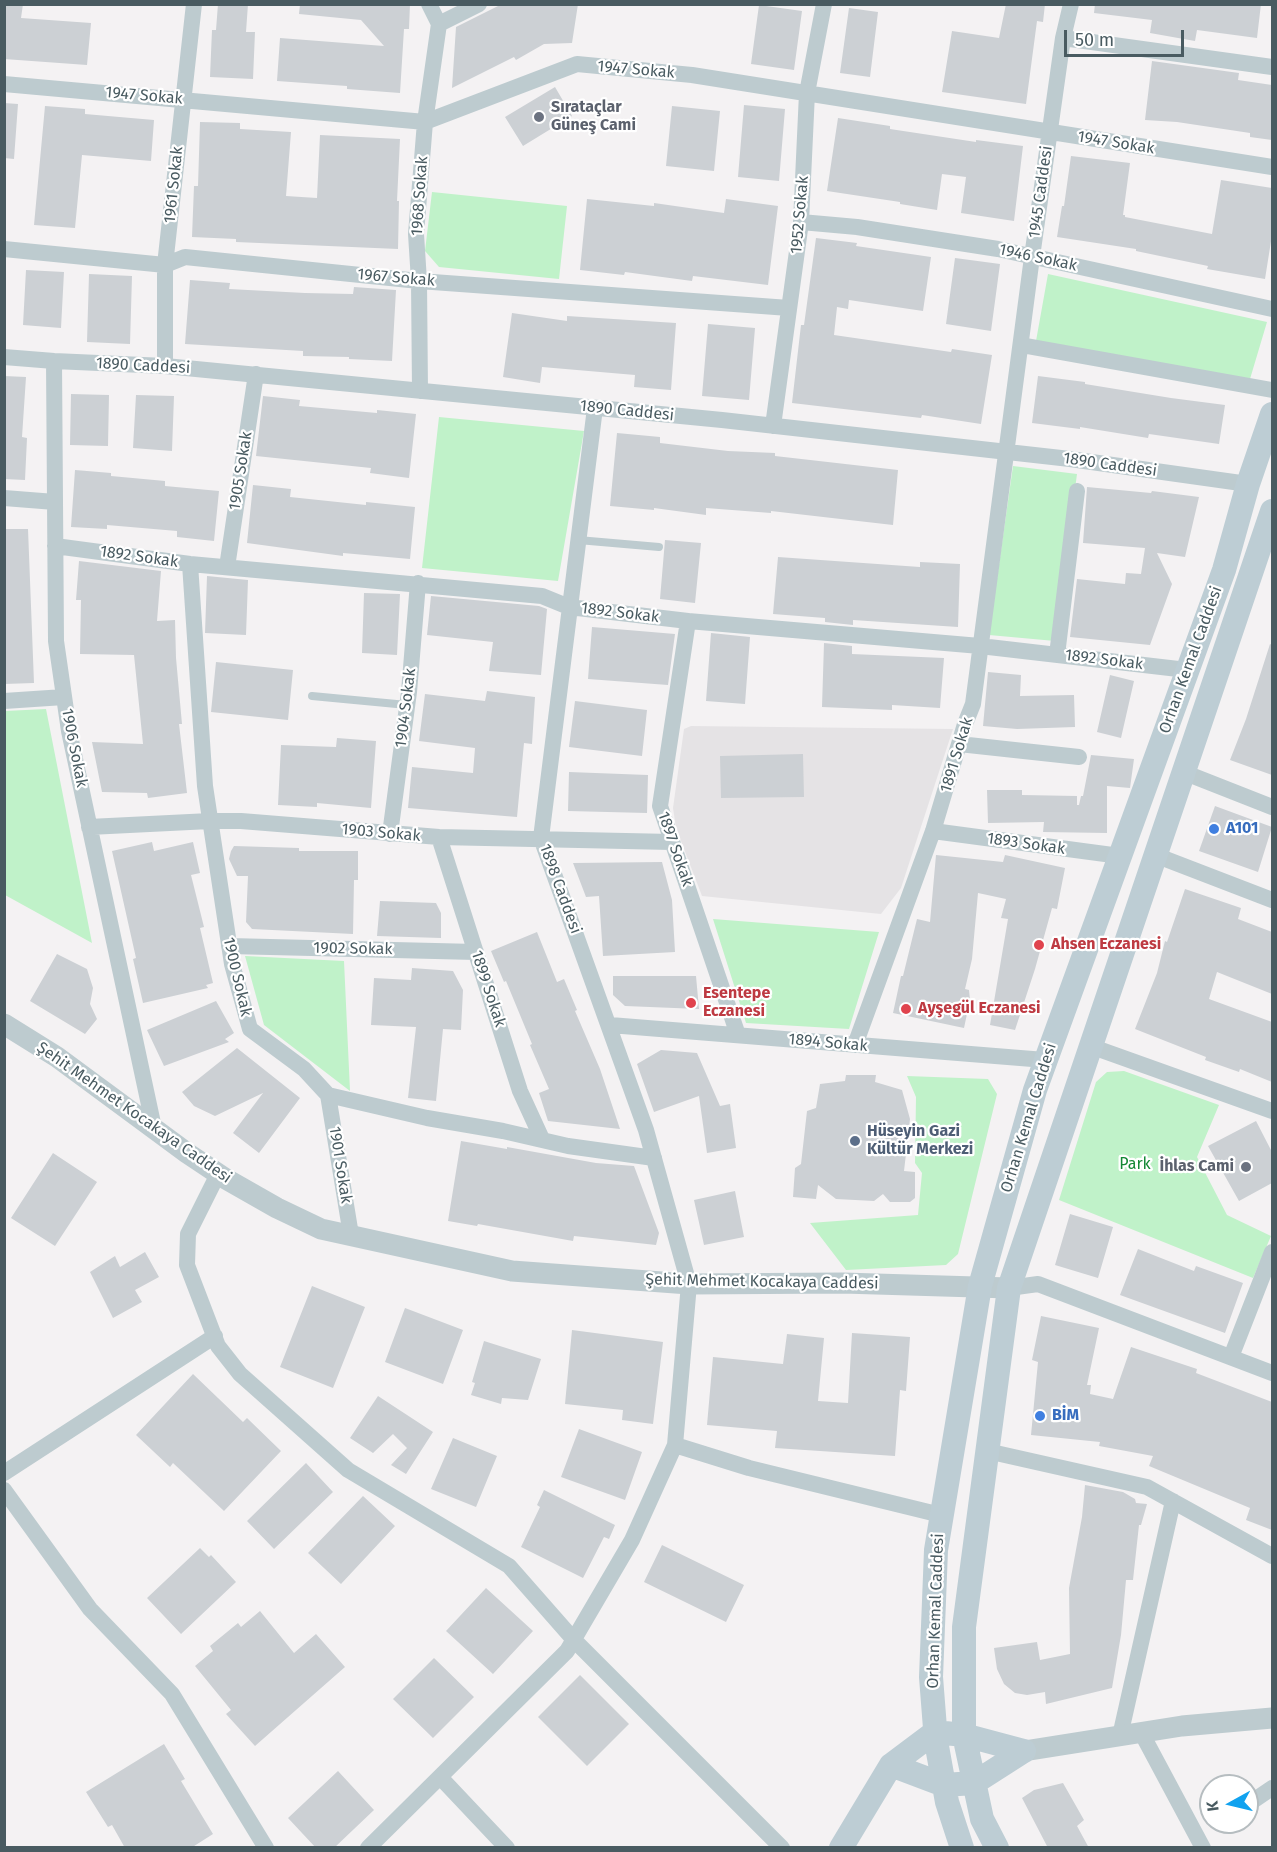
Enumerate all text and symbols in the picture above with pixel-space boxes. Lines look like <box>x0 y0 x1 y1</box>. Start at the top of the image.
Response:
scale bar <box>1067 18 1187 56</box>
text: 50 m <box>1075 29 1114 51</box>
street label: 1947 Sokak <box>597 57 675 83</box>
street label: 1947 Sokak <box>105 83 183 109</box>
place label: Sırataçlar Güneş Cami <box>551 98 636 136</box>
marker: Sırataçlar Güneş Cami <box>532 110 546 124</box>
street label: 1947 Sokak <box>1076 127 1156 159</box>
street label: 1945 Caddesi <box>1025 145 1057 239</box>
street label: 1961 Sokak <box>160 146 188 224</box>
street label: 1968 Sokak <box>408 156 432 236</box>
street label: 1952 Sokak <box>787 175 813 255</box>
street label: 1946 Sokak <box>997 240 1079 276</box>
street label: 1967 Sokak <box>356 265 436 291</box>
street label: 1890 Caddesi <box>95 354 191 378</box>
street label: 1890 Caddesi <box>579 397 675 425</box>
street label: 1905 Sokak <box>225 430 257 512</box>
street label: 1890 Caddesi <box>1062 449 1158 481</box>
street label: 1892 Sokak <box>99 542 179 572</box>
street label: Orhan Kemal Caddesi <box>1155 584 1227 736</box>
street label: 1892 Sokak <box>580 599 660 627</box>
street label: 1892 Sokak <box>1064 646 1144 674</box>
street label: 1904 Sokak <box>392 667 420 749</box>
street label: 1906 Sokak <box>57 707 91 789</box>
street label: 1891 Sokak <box>936 715 978 795</box>
street label: 1897 Sokak <box>653 809 697 889</box>
place label: A101 <box>1226 819 1258 839</box>
street label: 1903 Sokak <box>341 820 421 846</box>
marker: A101 <box>1207 822 1221 836</box>
street label: 1893 Sokak <box>986 829 1066 859</box>
street label: 1898 Caddesi <box>535 841 585 937</box>
place label: Ahsen Eczanesi <box>1051 935 1161 955</box>
street label: 1900 Sokak <box>219 936 255 1018</box>
marker: Ahsen Eczanesi <box>1032 938 1046 952</box>
street label: 1902 Sokak <box>313 939 393 959</box>
street label: 1899 Sokak <box>467 948 509 1030</box>
place label: Esentepe Eczanesi <box>703 984 770 1022</box>
marker: Esentepe Eczanesi <box>684 996 698 1010</box>
place label: Ayşegül Eczanesi <box>918 999 1040 1019</box>
marker: Ayşegül Eczanesi <box>899 1002 913 1016</box>
street label: 1894 Sokak <box>788 1030 868 1056</box>
street label: Şehit Mehmet Kocakaya Caddesi <box>33 1038 235 1188</box>
street label: Orhan Kemal Caddesi <box>997 1041 1061 1195</box>
place label: Hüseyin Gazi Kültür Merkezi <box>867 1122 973 1160</box>
street label: 1901 Sokak <box>324 1125 356 1205</box>
marker: Hüseyin Gazi Kültür Merkezi <box>848 1134 862 1148</box>
park label: Park <box>1119 1155 1151 1175</box>
place label: İhlas Cami <box>1159 1157 1234 1177</box>
marker: İhlas Cami <box>1239 1160 1253 1174</box>
street label: Şehit Mehmet Kocakaya Caddesi <box>645 1270 879 1294</box>
place label: BİM <box>1052 1406 1079 1426</box>
marker: BİM <box>1033 1409 1047 1423</box>
street label: Orhan Kemal Caddesi <box>924 1533 948 1689</box>
north arrow <box>1199 1774 1259 1834</box>
text: K <box>1203 1800 1223 1813</box>

